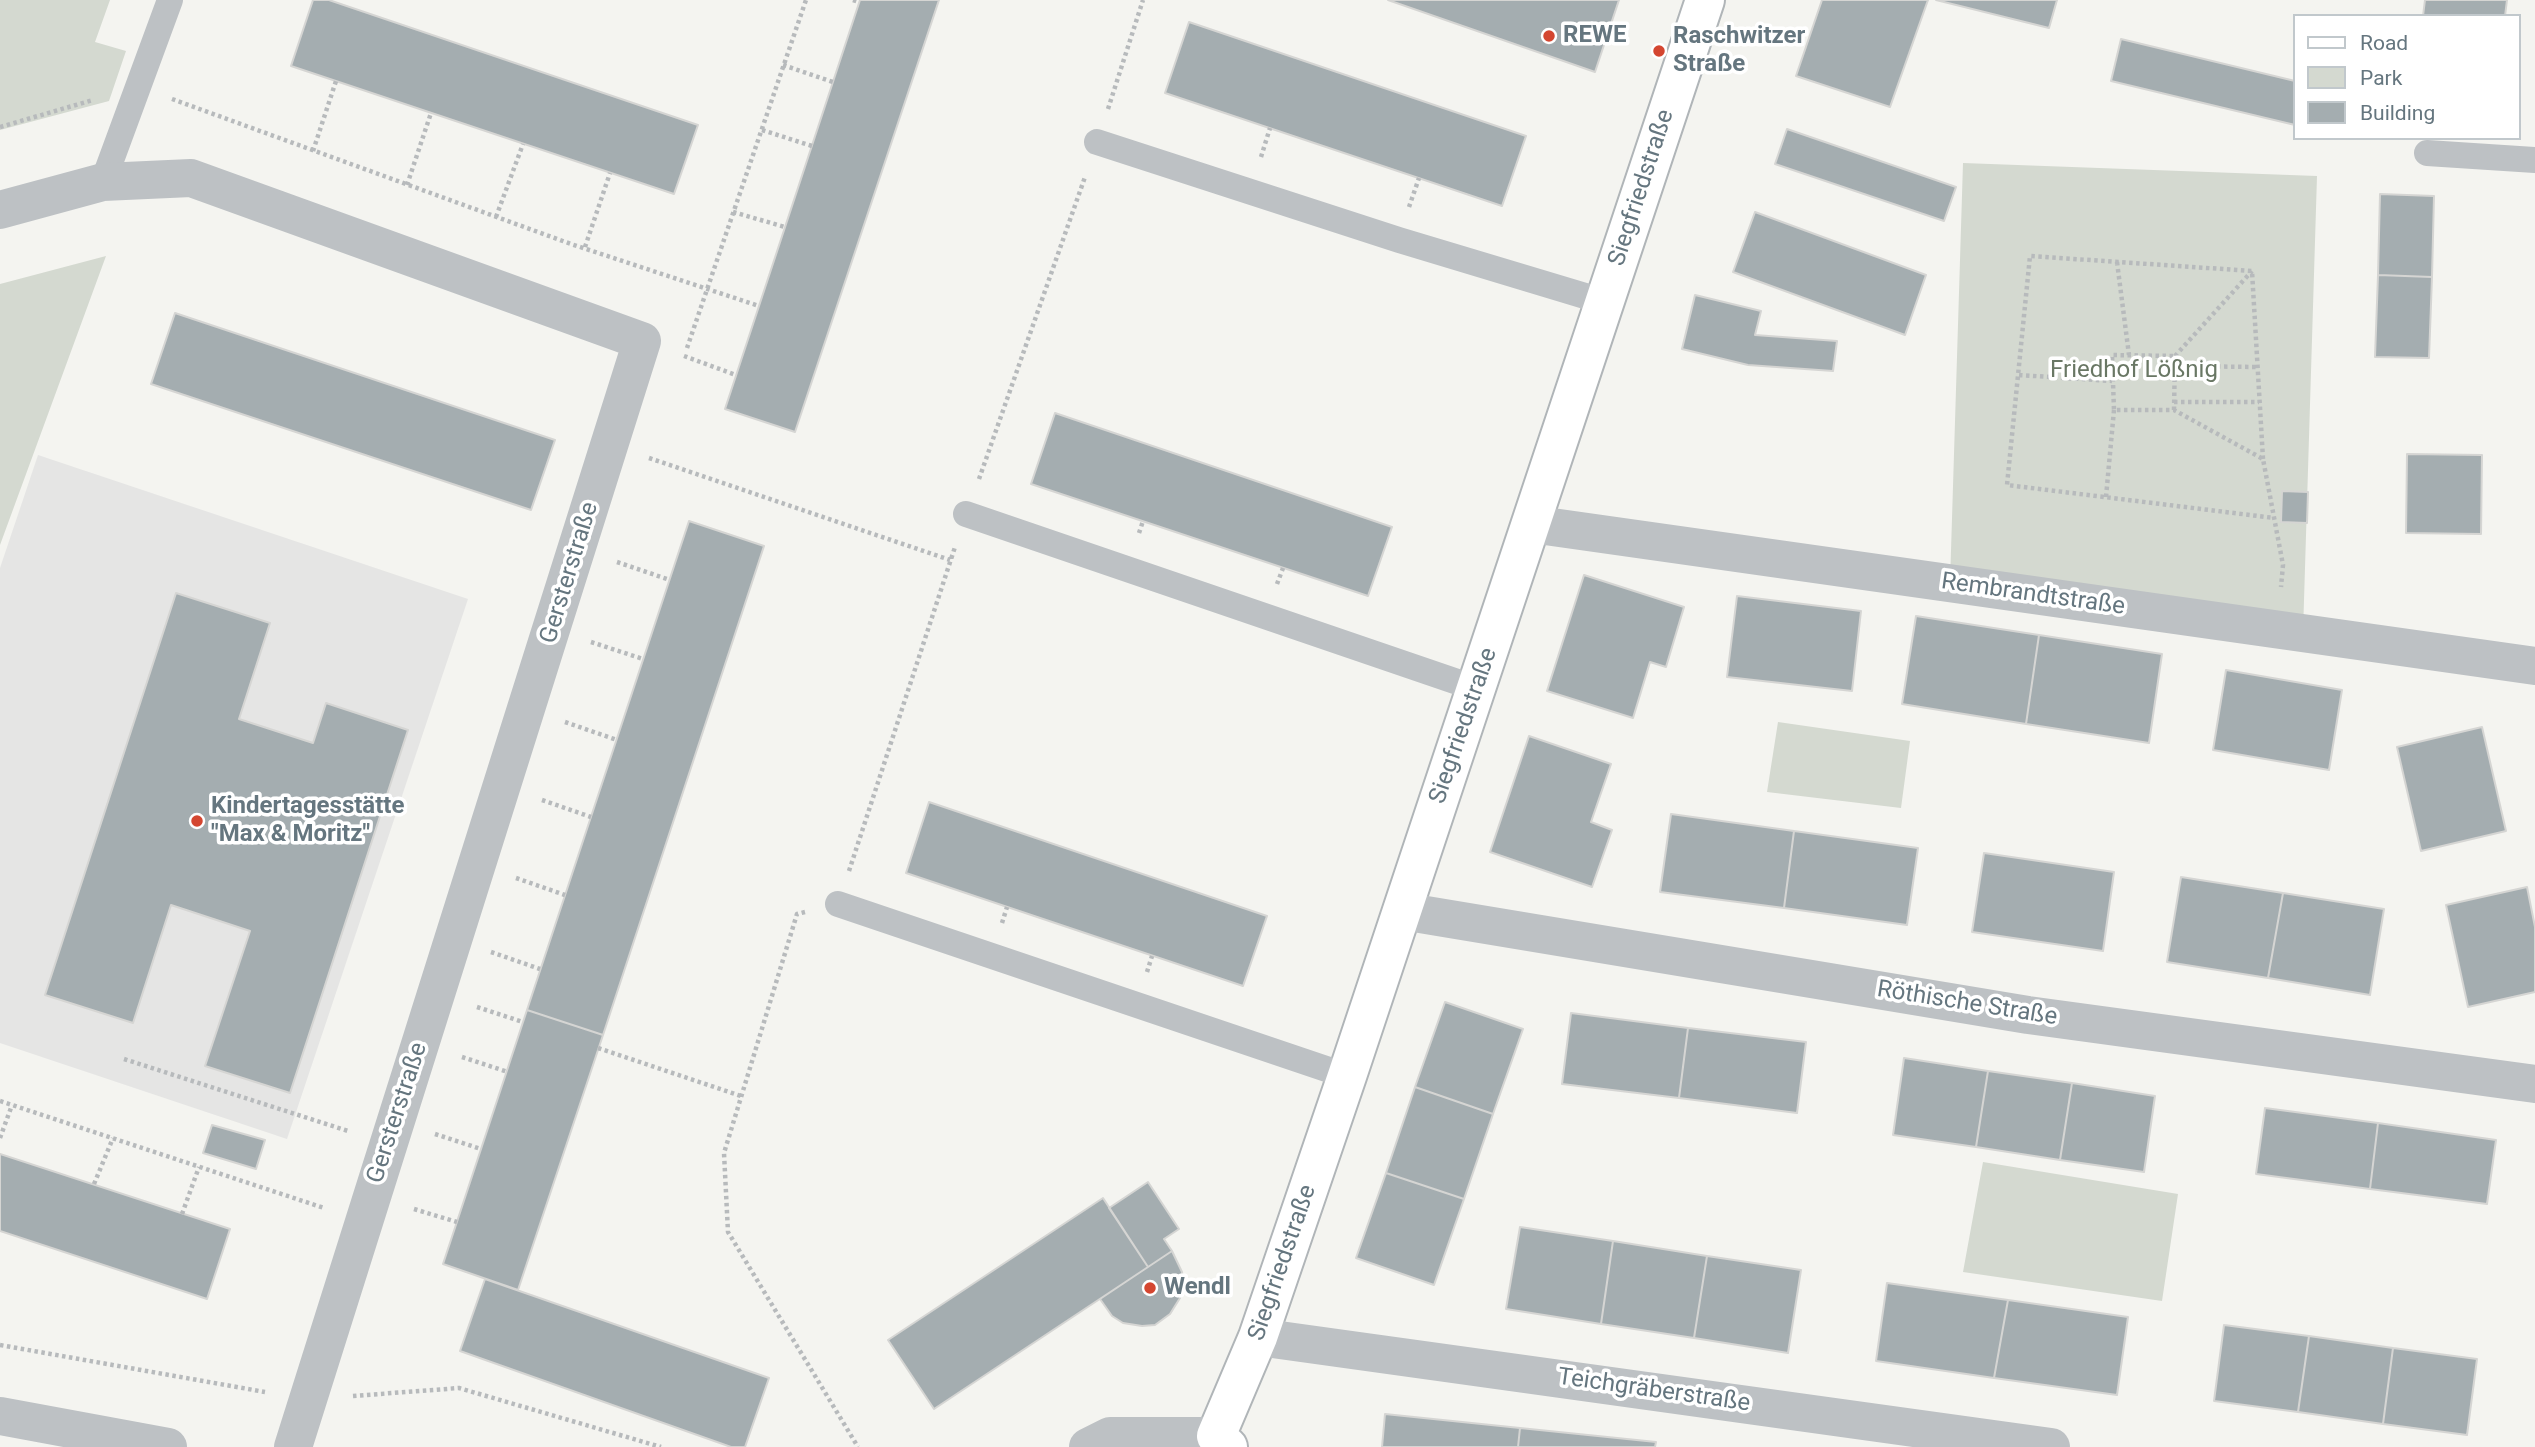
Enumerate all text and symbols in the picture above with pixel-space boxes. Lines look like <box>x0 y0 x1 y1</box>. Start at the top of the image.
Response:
legend <box>2294 14 2521 140</box>
place label: REWE <box>1563 22 1626 50</box>
place label: Raschwitzer Straße <box>1673 23 1805 79</box>
marker: REWE <box>1541 28 1557 44</box>
text: Road <box>2360 31 2408 55</box>
marker: Raschwitzer Straße <box>1651 43 1667 59</box>
text: Park <box>2360 66 2402 90</box>
text: Building <box>2360 101 2435 125</box>
street label: Siegfriedstraße <box>1603 106 1681 270</box>
park label: Friedhof Lößnig <box>2050 357 2218 385</box>
street label: Gersterstraße <box>535 499 605 647</box>
street label: Rembrandtstraße <box>1939 568 2127 622</box>
street label: Siegfriedstraße <box>1424 644 1504 808</box>
place label: Kindertagesstätte "Max & Moritz" <box>211 793 404 849</box>
marker: Kindertagesstätte "Max & Moritz" <box>189 813 205 829</box>
street label: Röthische Straße <box>1875 976 2059 1032</box>
street label: Gersterstraße <box>362 1039 434 1187</box>
street label: Siegfriedstraße <box>1243 1181 1323 1345</box>
place label: Wendl <box>1164 1274 1231 1302</box>
marker: Wendl <box>1142 1280 1158 1296</box>
street label: Teichgräberstraße <box>1556 1363 1752 1419</box>

